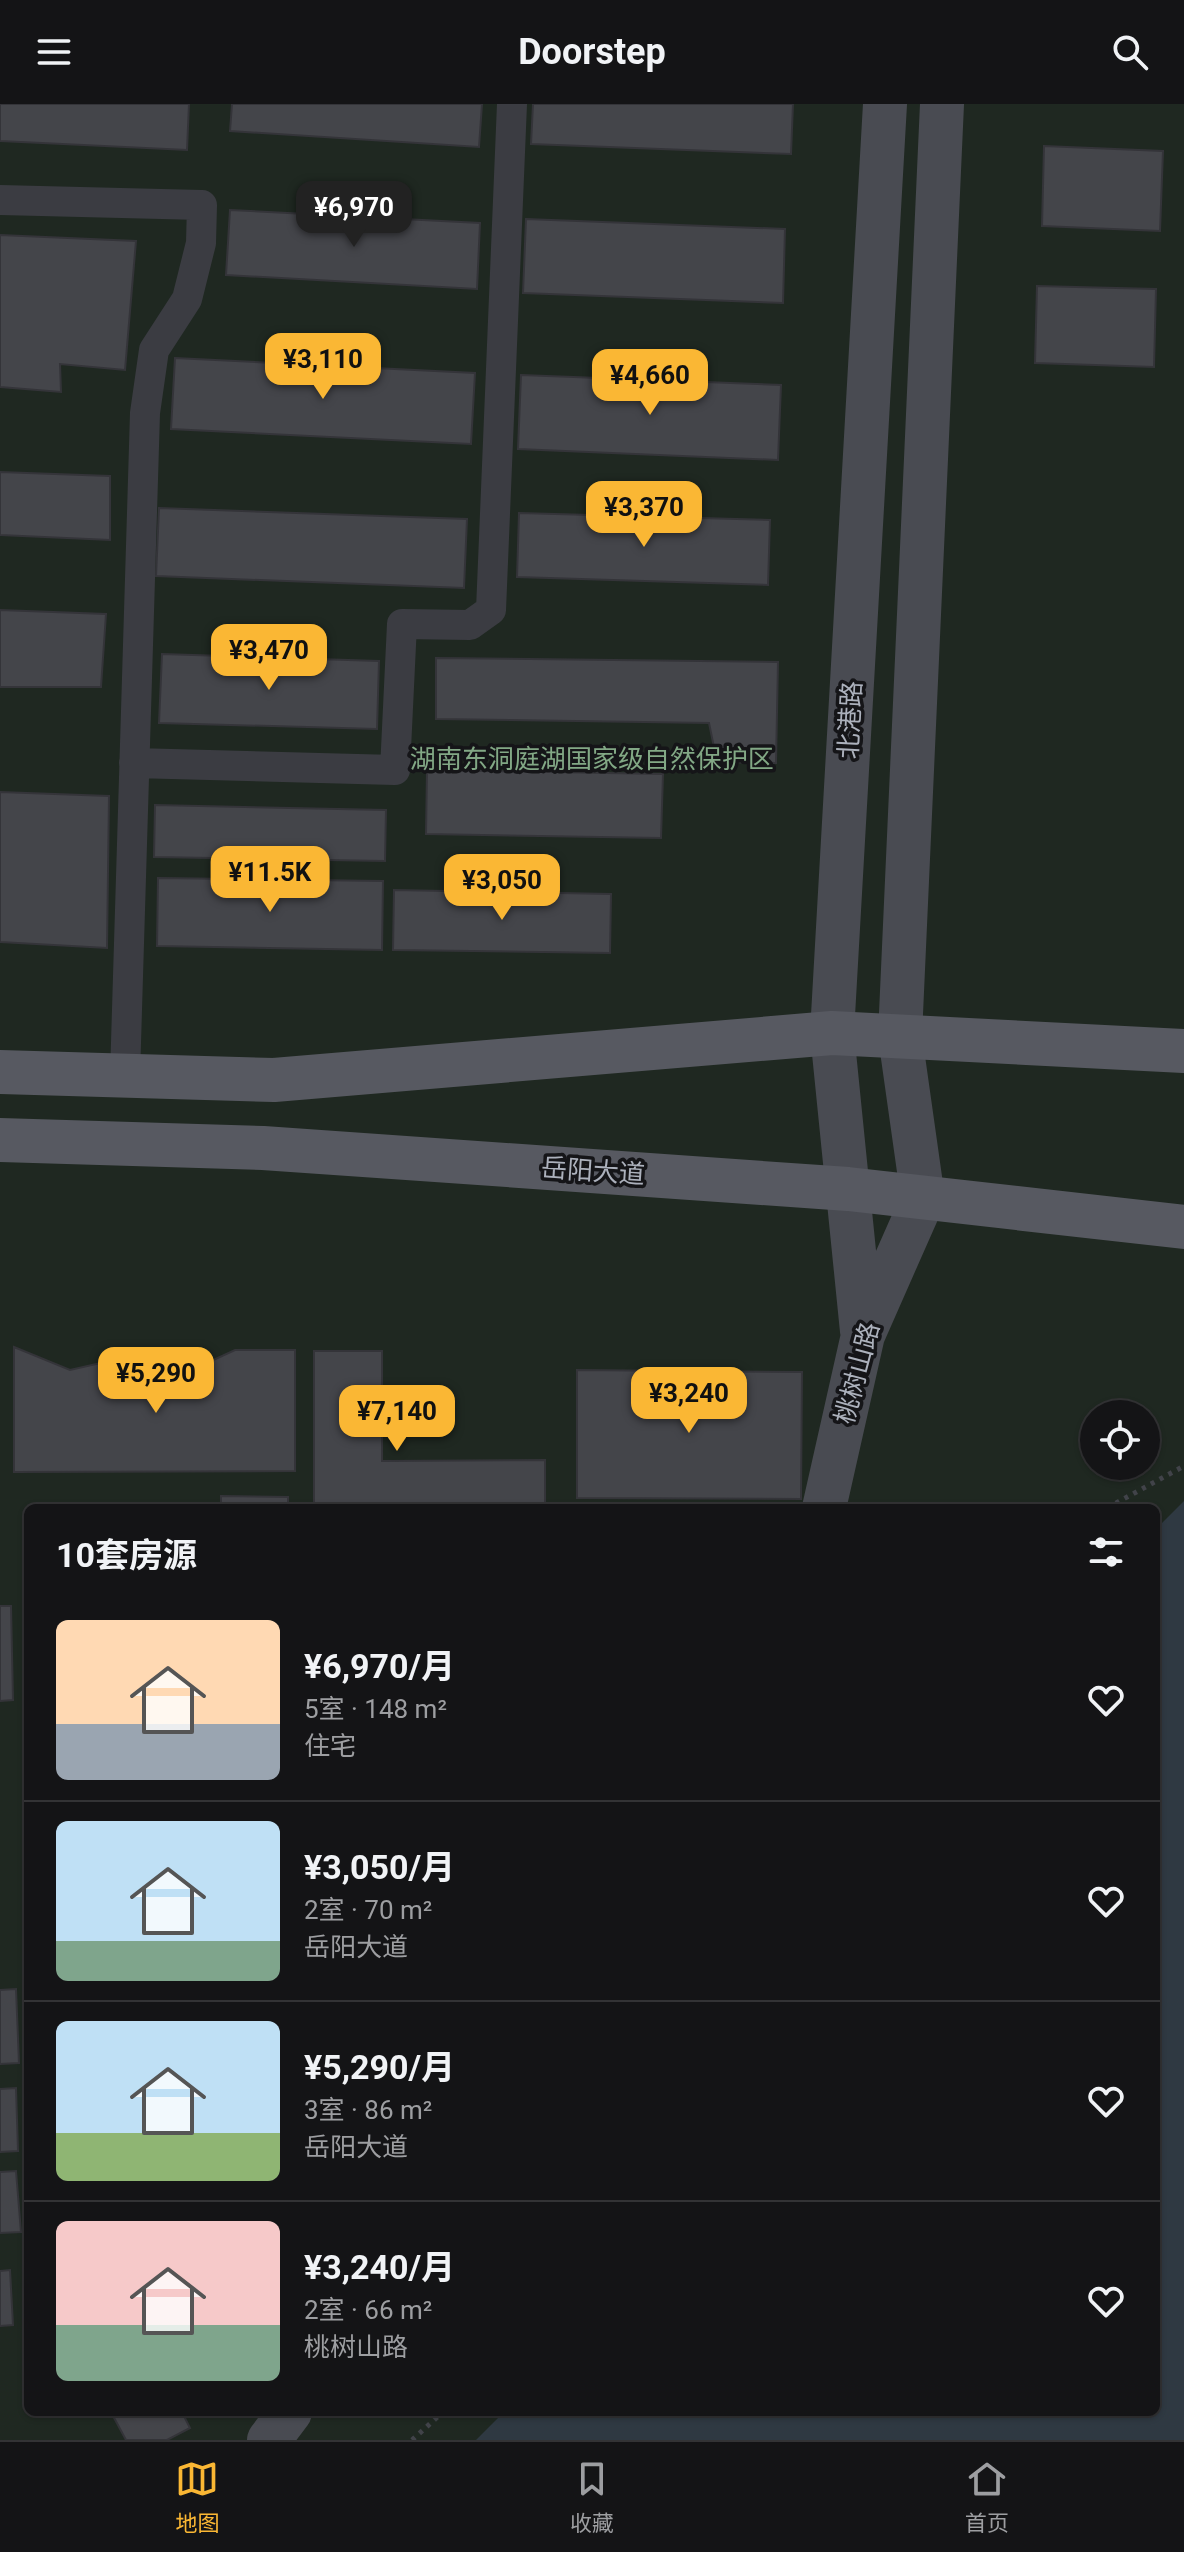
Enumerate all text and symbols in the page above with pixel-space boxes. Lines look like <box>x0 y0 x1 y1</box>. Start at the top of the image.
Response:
icon: menu <box>32 30 76 74</box>
icon: search <box>1108 30 1152 74</box>
text: Doorstep <box>518 31 666 73</box>
pin: ¥6,970 <box>289 181 419 249</box>
text: ¥6,970 <box>314 192 394 222</box>
pin: ¥3,110 <box>258 333 388 401</box>
text: ¥3,110 <box>283 344 363 374</box>
pin: ¥4,660 <box>585 349 715 417</box>
text: ¥4,660 <box>610 360 690 390</box>
pin: ¥3,370 <box>579 481 709 549</box>
text: ¥3,370 <box>604 492 684 522</box>
pin: ¥3,470 <box>204 624 334 692</box>
text: ¥3,470 <box>229 635 309 665</box>
street label: 北港路 <box>833 680 867 760</box>
park label: 湖南东洞庭湖国家级自然保护区 <box>410 744 774 774</box>
pin: ¥11.5K <box>205 846 335 914</box>
pin: ¥3,050 <box>437 854 567 922</box>
text: ¥11.5K <box>229 857 311 887</box>
text: ¥3,050 <box>462 865 542 895</box>
street label: 岳阳大道 <box>540 1152 646 1190</box>
street label: 桃树山路 <box>829 1319 885 1427</box>
pin: ¥5,290 <box>91 1347 221 1415</box>
text: ¥5,290 <box>116 1358 196 1388</box>
pin: ¥3,240 <box>624 1367 754 1435</box>
text: ¥3,240 <box>649 1378 729 1408</box>
pin: ¥7,140 <box>332 1385 462 1453</box>
text: ¥7,140 <box>357 1396 437 1426</box>
map controls <box>1080 1400 1160 1480</box>
button: locate <box>1080 1400 1160 1480</box>
icon: filters <box>1084 1530 1128 1574</box>
text: 10套房源 <box>56 1535 197 1575</box>
text: ¥6,970/月 <box>304 1646 455 1686</box>
icon: home <box>120 1652 216 1748</box>
icon: heart <box>1084 1678 1128 1722</box>
text: 5室 · 148 m² <box>304 1694 447 1724</box>
text: 住宅 <box>304 1731 356 1761</box>
text: ¥3,050/月 <box>304 1847 455 1887</box>
icon: home <box>120 1853 216 1949</box>
icon: heart <box>1084 1879 1128 1923</box>
text: 2室 · 70 m² <box>304 1895 432 1925</box>
text: 岳阳大道 <box>304 1932 408 1962</box>
text: ¥5,290/月 <box>304 2047 455 2087</box>
icon: home <box>120 2053 216 2149</box>
icon: heart <box>1084 2079 1128 2123</box>
text: 3室 · 86 m² <box>304 2095 432 2125</box>
text: 岳阳大道 <box>304 2132 408 2162</box>
text: ¥3,240/月 <box>304 2247 455 2287</box>
icon: home <box>120 2253 216 2349</box>
icon: heart <box>1084 2279 1128 2323</box>
text: 2室 · 66 m² <box>304 2295 432 2325</box>
text: 桃树山路 <box>304 2332 408 2362</box>
tab: 地图 <box>175 2457 219 2537</box>
tab: 收藏 <box>570 2457 614 2537</box>
tab: 首页 <box>965 2457 1009 2537</box>

